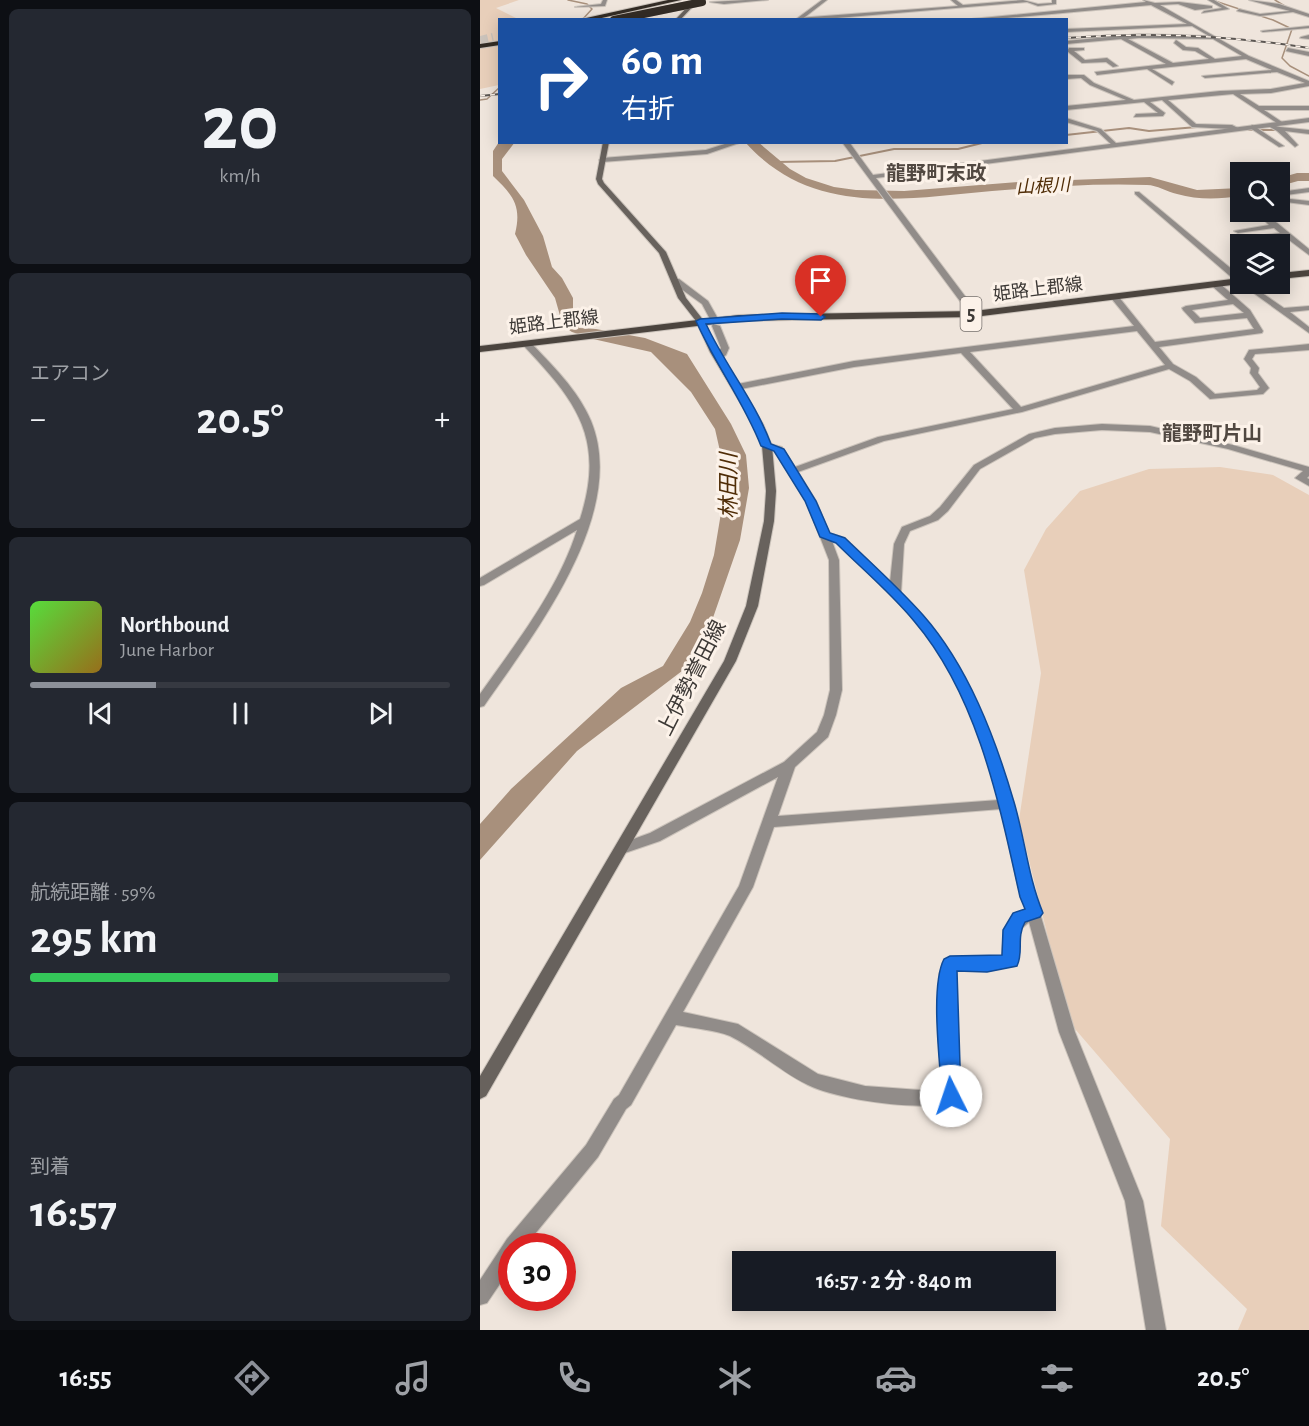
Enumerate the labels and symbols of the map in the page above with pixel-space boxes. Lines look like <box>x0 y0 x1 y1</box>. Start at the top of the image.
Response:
district label: 龍野町末政 <box>886 162 986 184</box>
water label: 山根川 <box>1015 174 1072 197</box>
pin <box>795 255 846 317</box>
street label: 姫路上郡線 <box>992 274 1084 304</box>
road number: 5 <box>960 297 982 331</box>
street label: 姫路上郡線 <box>508 307 600 337</box>
district label: 龍野町片山 <box>1162 423 1262 444</box>
water label: 林田川 <box>717 451 740 519</box>
street label: 上伊勢誉田線 <box>653 617 730 739</box>
position arrow <box>919 1064 983 1128</box>
speed limit sign: 30 <box>498 1233 576 1311</box>

